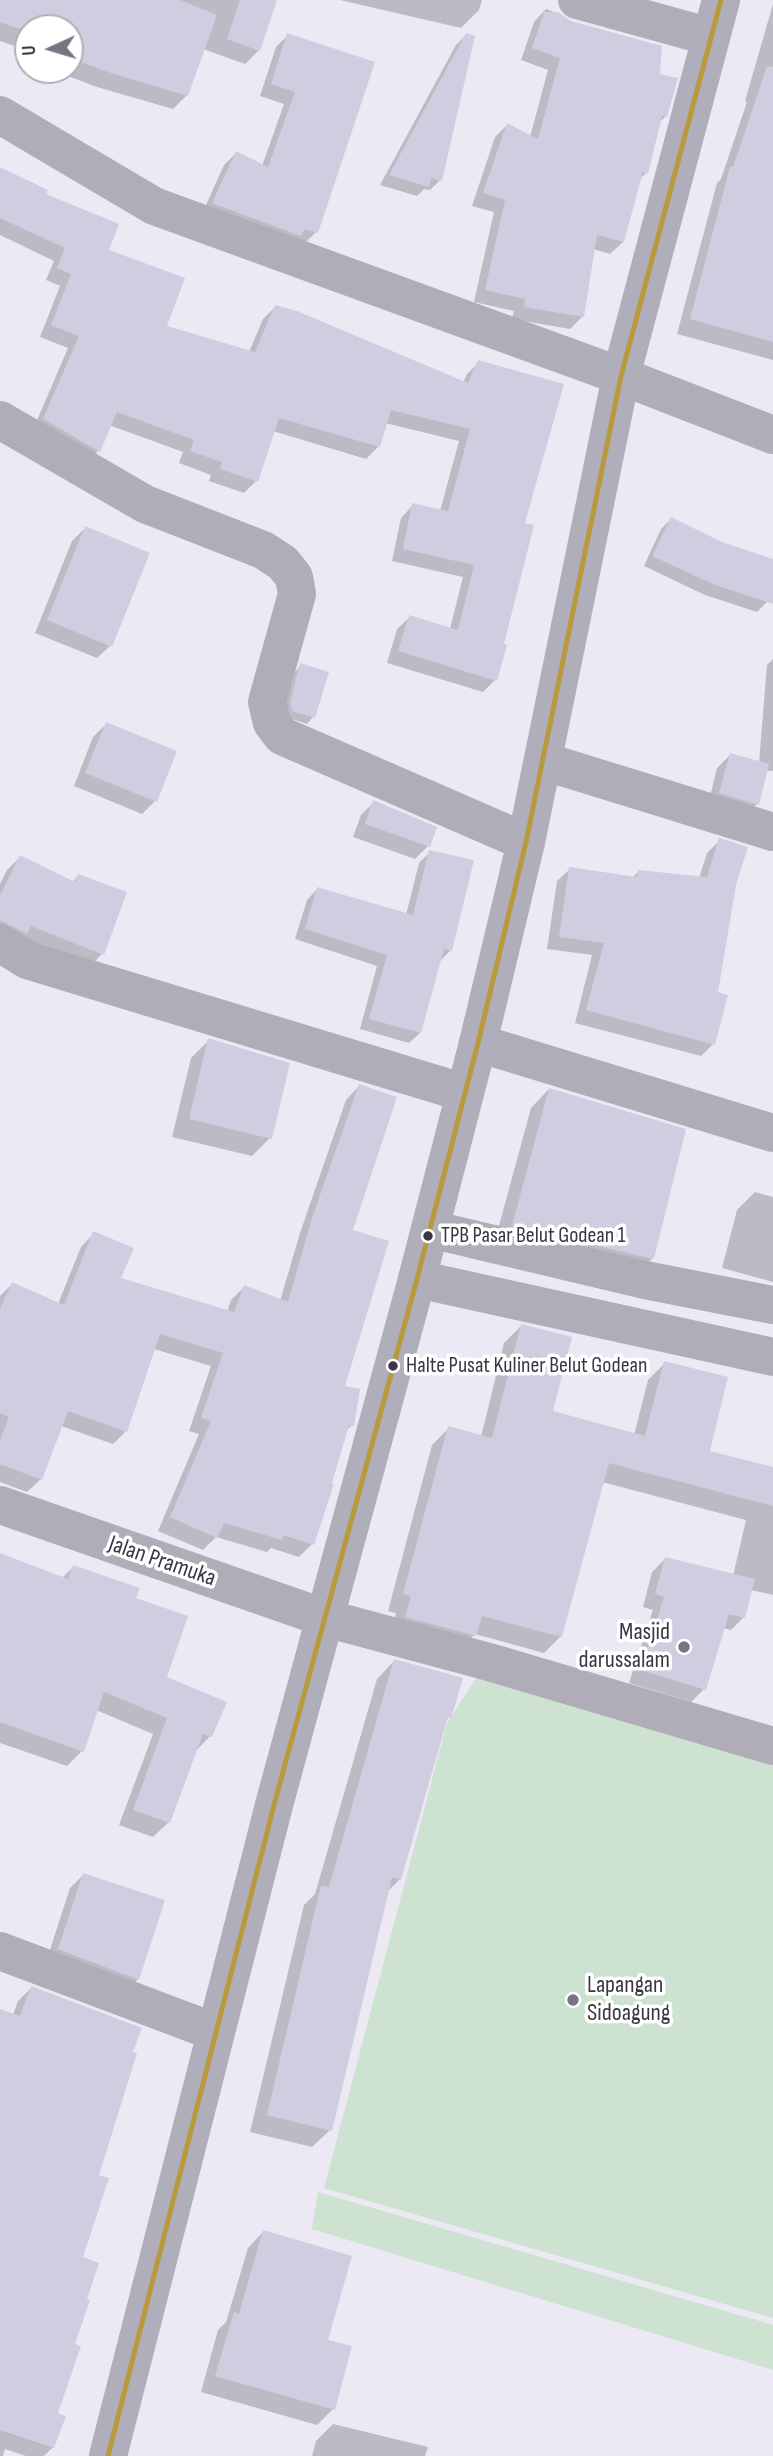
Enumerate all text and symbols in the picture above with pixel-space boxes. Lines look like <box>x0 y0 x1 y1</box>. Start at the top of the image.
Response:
north arrow <box>14 14 84 84</box>
text: U <box>18 45 41 56</box>
place label: TPB Pasar Belut Godean 1 <box>441 1223 625 1249</box>
marker: TPB Pasar Belut Godean 1 <box>421 1229 435 1243</box>
place label: Halte Pusat Kuliner Belut Godean <box>406 1353 647 1379</box>
marker: Halte Pusat Kuliner Belut Godean <box>386 1359 400 1373</box>
street label: Jalan Pramuka <box>105 1530 219 1594</box>
place label: Masjid darussalam <box>579 1619 670 1675</box>
marker: Masjid darussalam <box>676 1639 692 1655</box>
place label: Lapangan Sidoagung <box>587 1972 670 2028</box>
marker: Lapangan Sidoagung <box>565 1992 581 2008</box>

